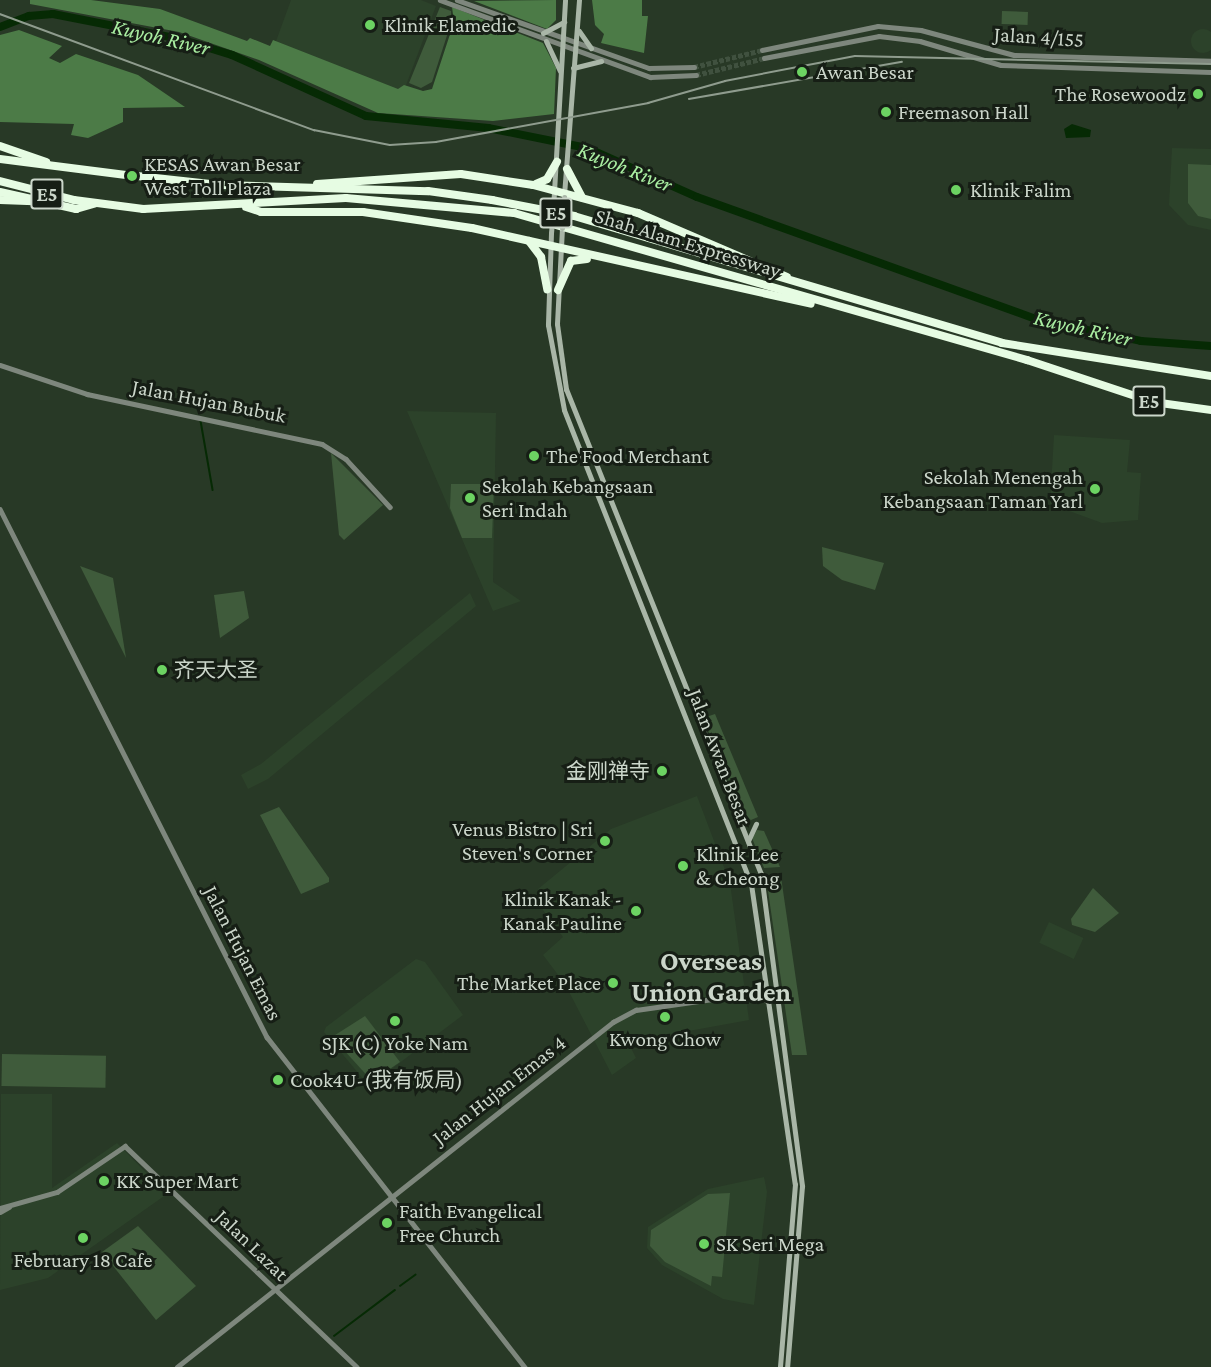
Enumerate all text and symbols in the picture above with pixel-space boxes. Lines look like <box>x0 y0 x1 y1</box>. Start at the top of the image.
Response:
place label: Klinik Elamedic <box>384 12 516 38</box>
water label: Kuyoh River <box>109 13 213 61</box>
marker: Klinik Elamedic <box>361 16 379 34</box>
street label: Jalan 4/155 <box>993 21 1085 53</box>
place label: Awan Besar <box>816 59 914 85</box>
marker: Awan Besar <box>793 63 811 81</box>
place label: The Rosewoodz <box>1055 81 1186 107</box>
marker: The Rosewoodz <box>1191 87 1205 101</box>
place label: Freemason Hall <box>898 99 1029 125</box>
marker: Freemason Hall <box>879 105 893 119</box>
water label: Kuyoh River <box>574 136 676 198</box>
place label: KESAS Awan Besar West Toll Plaza <box>144 151 301 201</box>
marker: KESAS Awan Besar West Toll Plaza <box>125 169 139 183</box>
road number: E5 <box>29 177 65 211</box>
place label: Klinik Falim <box>970 177 1071 203</box>
marker: Klinik Falim <box>947 181 965 199</box>
road number: E5 <box>538 196 574 230</box>
street label: Shah Alam Expressway <box>592 203 784 283</box>
water label: Kuyoh River <box>1031 304 1135 352</box>
street label: Jalan Hujan Bubuk <box>130 374 288 428</box>
road number: E5 <box>1131 384 1167 418</box>
place label: The Food Merchant <box>546 443 709 469</box>
marker: The Food Merchant <box>527 449 541 463</box>
place label: Sekolah Menengah Kebangsaan Taman Yarl <box>883 464 1083 514</box>
place label: Sekolah Kebangsaan Seri Indah <box>482 473 654 523</box>
marker: Sekolah Menengah Kebangsaan Taman Yarl <box>1088 482 1102 496</box>
marker: Sekolah Kebangsaan Seri Indah <box>463 491 477 505</box>
place label: 齐天大圣 <box>174 657 258 683</box>
marker: 齐天大圣 <box>155 663 169 677</box>
street label: Jalan Awan Besar <box>682 685 758 829</box>
place label: 金刚禅寺 <box>566 758 650 784</box>
marker: 金刚禅寺 <box>655 764 669 778</box>
place label: Venus Bistro | Sri Steven's Corner <box>452 816 593 866</box>
marker: Venus Bistro | Sri Steven's Corner <box>598 834 612 848</box>
place label: Klinik Lee & Cheong <box>696 841 779 891</box>
marker: Klinik Lee & Cheong <box>674 857 692 875</box>
street label: Jalan Hujan Emas <box>198 881 288 1025</box>
place label: Klinik Kanak - Kanak Pauline <box>503 886 622 936</box>
marker: Klinik Kanak - Kanak Pauline <box>627 902 645 920</box>
district label: Overseas Union Garden <box>631 945 791 1008</box>
place label: The Market Place <box>457 970 601 996</box>
marker: The Market Place <box>606 976 620 990</box>
marker: Kwong Chow <box>658 1010 672 1024</box>
marker: SJK (C) Yoke Nam <box>388 1014 402 1028</box>
place label: Kwong Chow <box>609 1026 721 1052</box>
place label: SJK (C) Yoke Nam <box>322 1030 468 1056</box>
street label: Jalan Hujan Emas 4 <box>427 1030 571 1150</box>
place label: Cook4U-(我有饭局) <box>290 1067 463 1093</box>
marker: Cook4U-(我有饭局) <box>271 1073 285 1087</box>
place label: KK Super Mart <box>116 1168 238 1194</box>
marker: KK Super Mart <box>97 1174 111 1188</box>
place label: Faith Evangelical Free Church <box>399 1198 542 1248</box>
street label: Jalan Lazat <box>210 1204 294 1286</box>
marker: Faith Evangelical Free Church <box>380 1216 394 1230</box>
marker: February 18 Cafe <box>76 1231 90 1245</box>
place label: SK Seri Mega <box>716 1231 824 1257</box>
marker: SK Seri Mega <box>697 1237 711 1251</box>
place label: February 18 Cafe <box>14 1247 152 1273</box>

